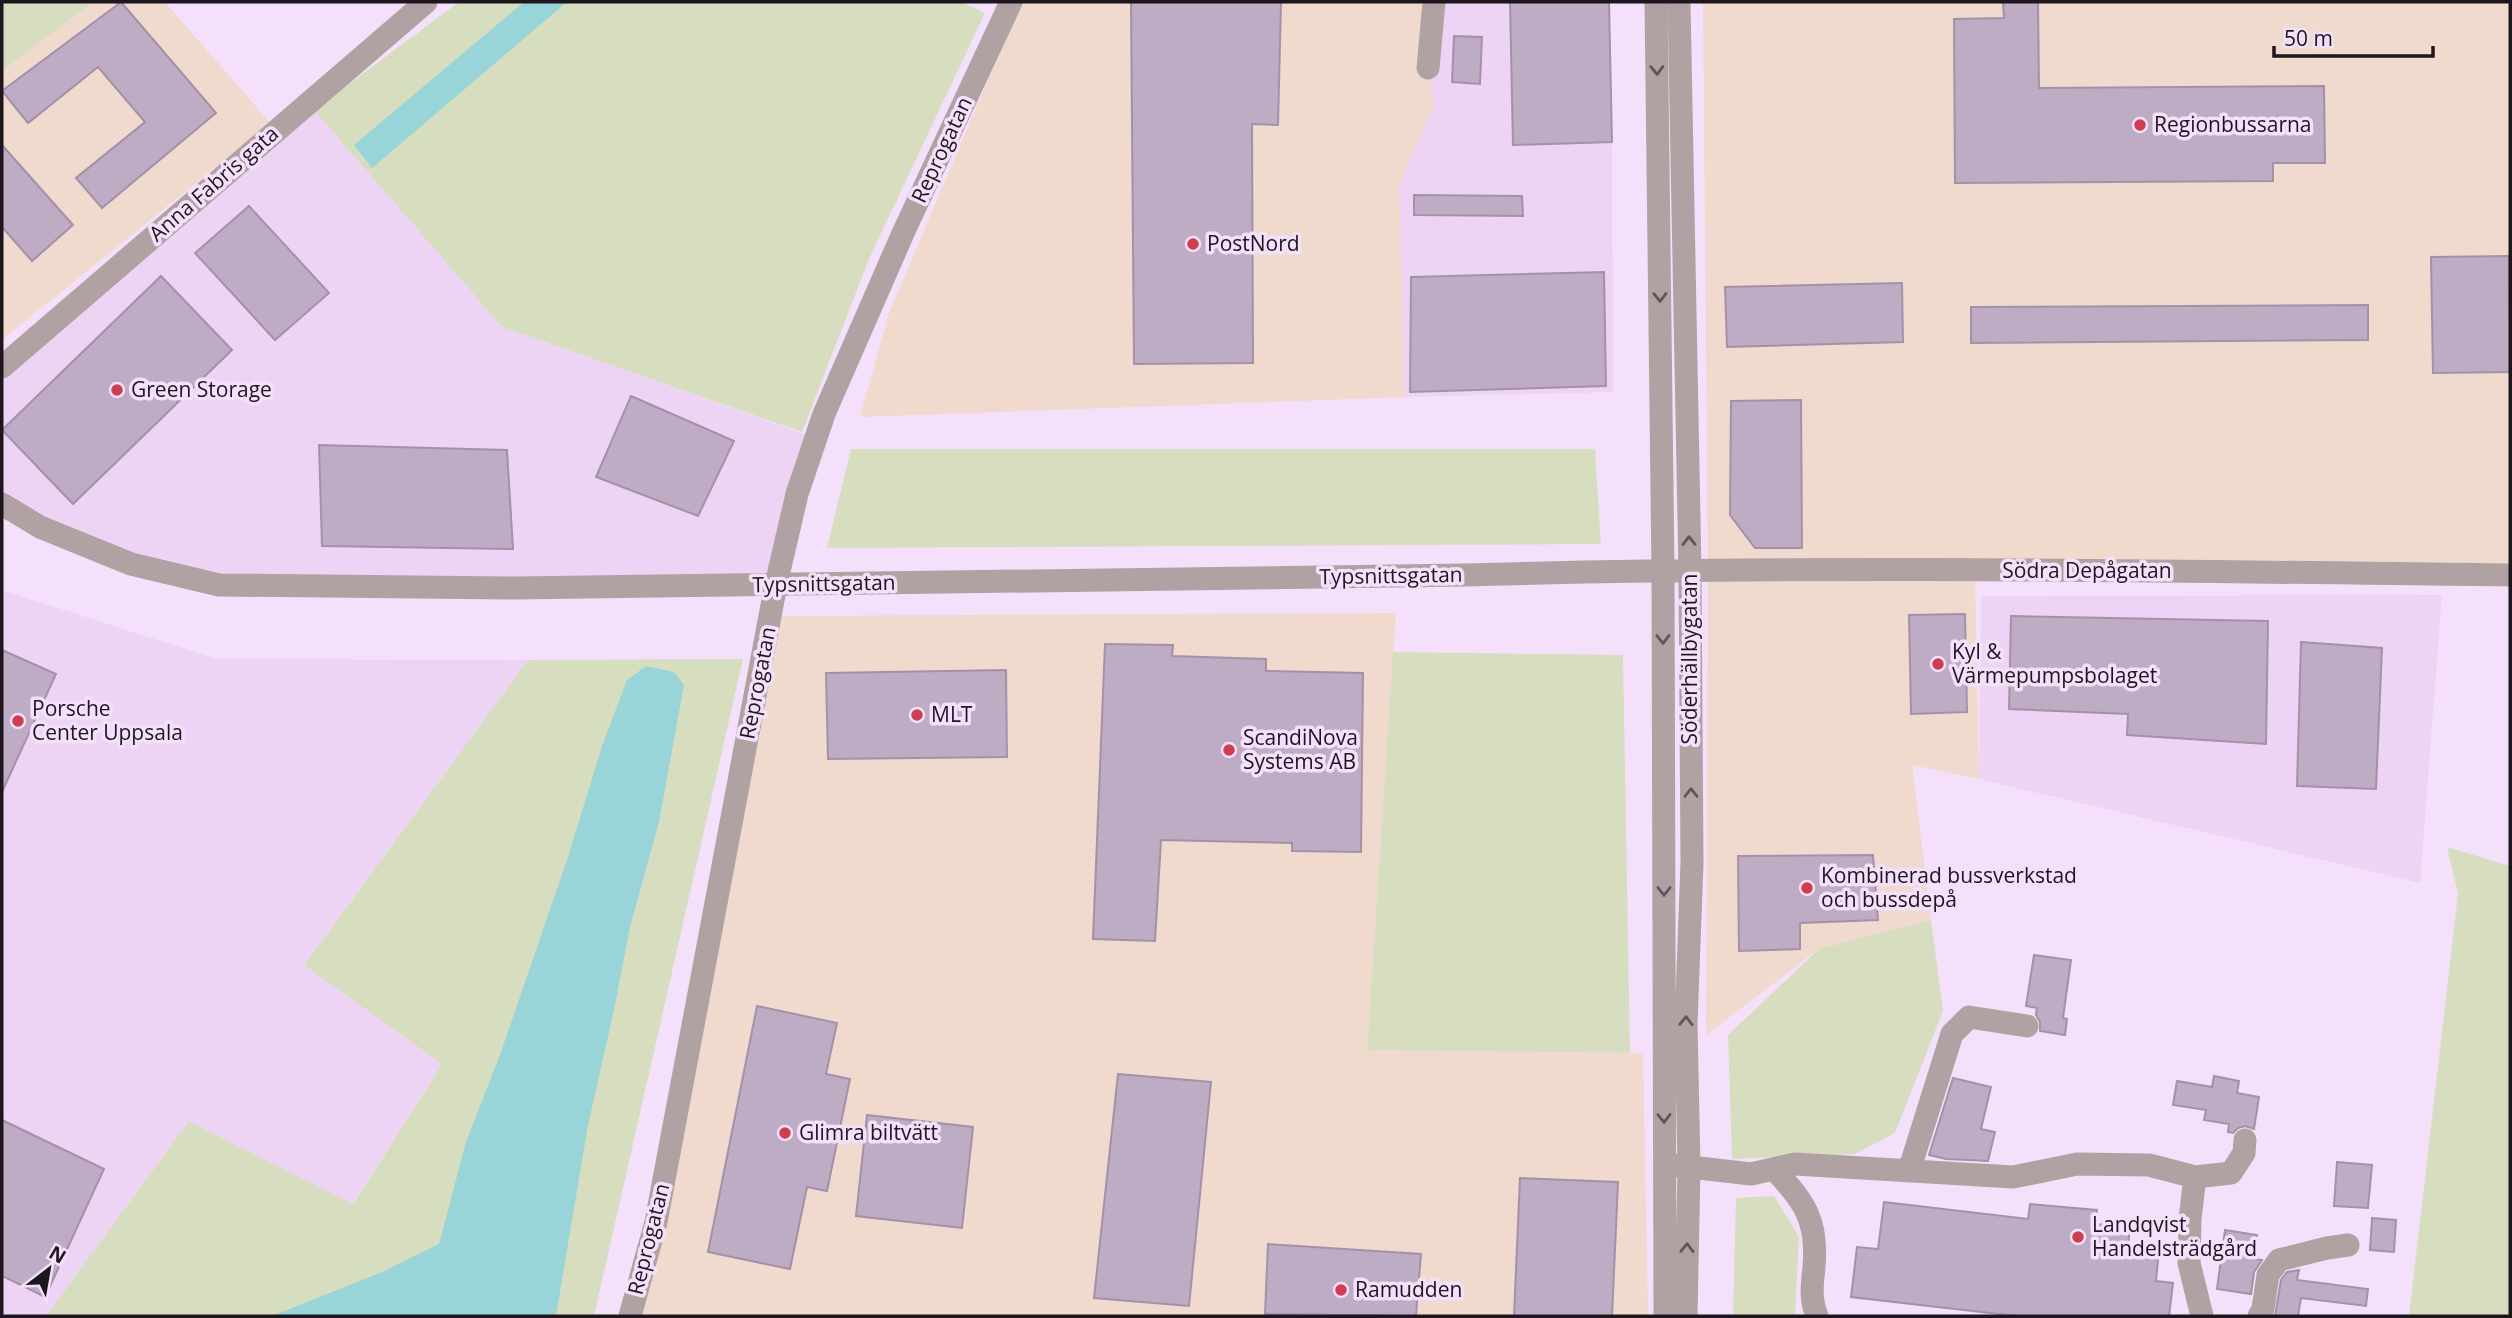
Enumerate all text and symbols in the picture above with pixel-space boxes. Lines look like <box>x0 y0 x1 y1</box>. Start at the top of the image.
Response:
scale bar <box>2274 14 2433 58</box>
text: 50 m <box>2284 24 2333 52</box>
one-way arrow <box>1650 65 1665 76</box>
street label: Reprogatan <box>904 92 978 207</box>
place label: Regionbussarna <box>2154 110 2312 138</box>
marker: Regionbussarna <box>2132 117 2148 133</box>
street label: Anna Fabris gata <box>143 119 284 247</box>
place label: PostNord <box>1207 229 1300 257</box>
marker: PostNord <box>1185 236 1201 252</box>
one-way arrow <box>1653 292 1668 303</box>
place label: Green Storage <box>131 375 272 403</box>
marker: Green Storage <box>109 382 125 398</box>
one-way arrow <box>1681 535 1697 546</box>
street label: Södra Depågatan <box>2002 556 2172 584</box>
street label: Typsnittsgatan <box>1319 560 1463 590</box>
street label: Typsnittsgatan <box>752 568 896 598</box>
street label: Söderhällbygatan <box>1675 574 1703 745</box>
street label: Reprogatan <box>732 624 782 741</box>
one-way arrow <box>1656 634 1671 645</box>
place label: Kyl & Värmepumpsbolaget <box>1952 637 2157 689</box>
marker: Kyl & Värmepumpsbolaget <box>1930 656 1946 672</box>
place label: Porsche Center Uppsala <box>32 694 183 746</box>
place label: MLT <box>931 700 973 728</box>
marker: MLT <box>909 707 925 723</box>
marker: Porsche Center Uppsala <box>10 713 26 729</box>
place label: ScandiNova Systems AB <box>1243 723 1358 775</box>
marker: ScandiNova Systems AB <box>1221 742 1237 758</box>
one-way arrow <box>1683 787 1699 798</box>
place label: Kombinerad bussverkstad och bussdepå <box>1821 861 2077 913</box>
marker: Kombinerad bussverkstad och bussdepå <box>1799 880 1815 896</box>
one-way arrow <box>1656 886 1672 897</box>
one-way arrow <box>1678 1015 1694 1025</box>
one-way arrow <box>1657 1113 1672 1124</box>
place label: Glimra biltvätt <box>799 1118 938 1146</box>
marker: Glimra biltvätt <box>777 1125 793 1141</box>
street label: Reprogatan <box>621 1180 675 1297</box>
place label: Landqvist Handelsträdgård <box>2092 1210 2257 1262</box>
marker: Landqvist Handelsträdgård <box>2070 1229 2086 1245</box>
north arrow <box>14 1234 84 1304</box>
text: N <box>44 1239 71 1270</box>
one-way arrow <box>1679 1242 1695 1253</box>
place label: Ramudden <box>1355 1275 1462 1303</box>
marker: Ramudden <box>1333 1282 1349 1298</box>

